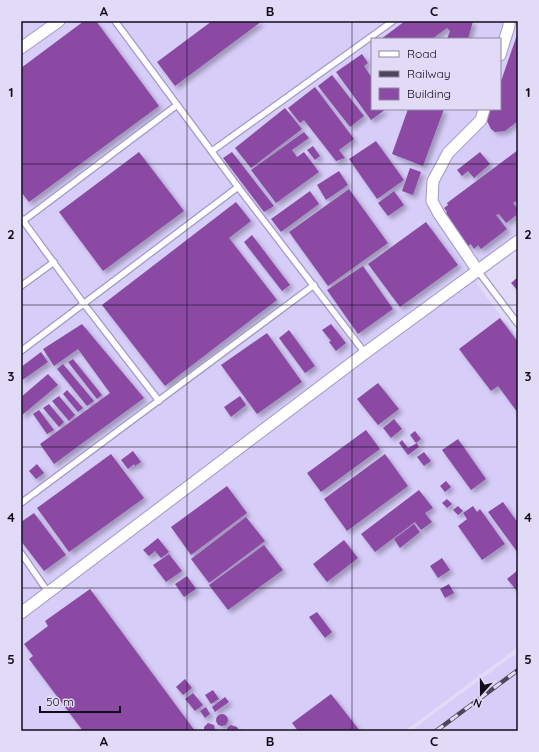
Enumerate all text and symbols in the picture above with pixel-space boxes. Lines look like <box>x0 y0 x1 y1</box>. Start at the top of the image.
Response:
text: A <box>100 3 109 19</box>
text: B <box>266 3 274 19</box>
text: C <box>430 3 438 19</box>
legend <box>371 38 501 110</box>
text: Road <box>407 46 437 61</box>
text: Railway <box>407 66 451 81</box>
text: 1 <box>8 84 14 100</box>
text: 1 <box>525 84 531 100</box>
text: Building <box>407 86 451 101</box>
text: 2 <box>7 226 15 242</box>
text: 2 <box>524 226 532 242</box>
text: 3 <box>8 368 15 384</box>
text: 3 <box>525 368 532 384</box>
text: 4 <box>7 509 15 525</box>
text: 4 <box>524 509 532 525</box>
text: 5 <box>7 651 15 667</box>
text: 5 <box>524 651 532 667</box>
north arrow <box>461 674 501 714</box>
scale bar <box>40 688 120 714</box>
text: 50 m <box>46 694 74 709</box>
text: N <box>471 695 484 711</box>
text: A <box>100 733 109 749</box>
text: B <box>266 733 274 749</box>
text: C <box>430 733 438 749</box>

